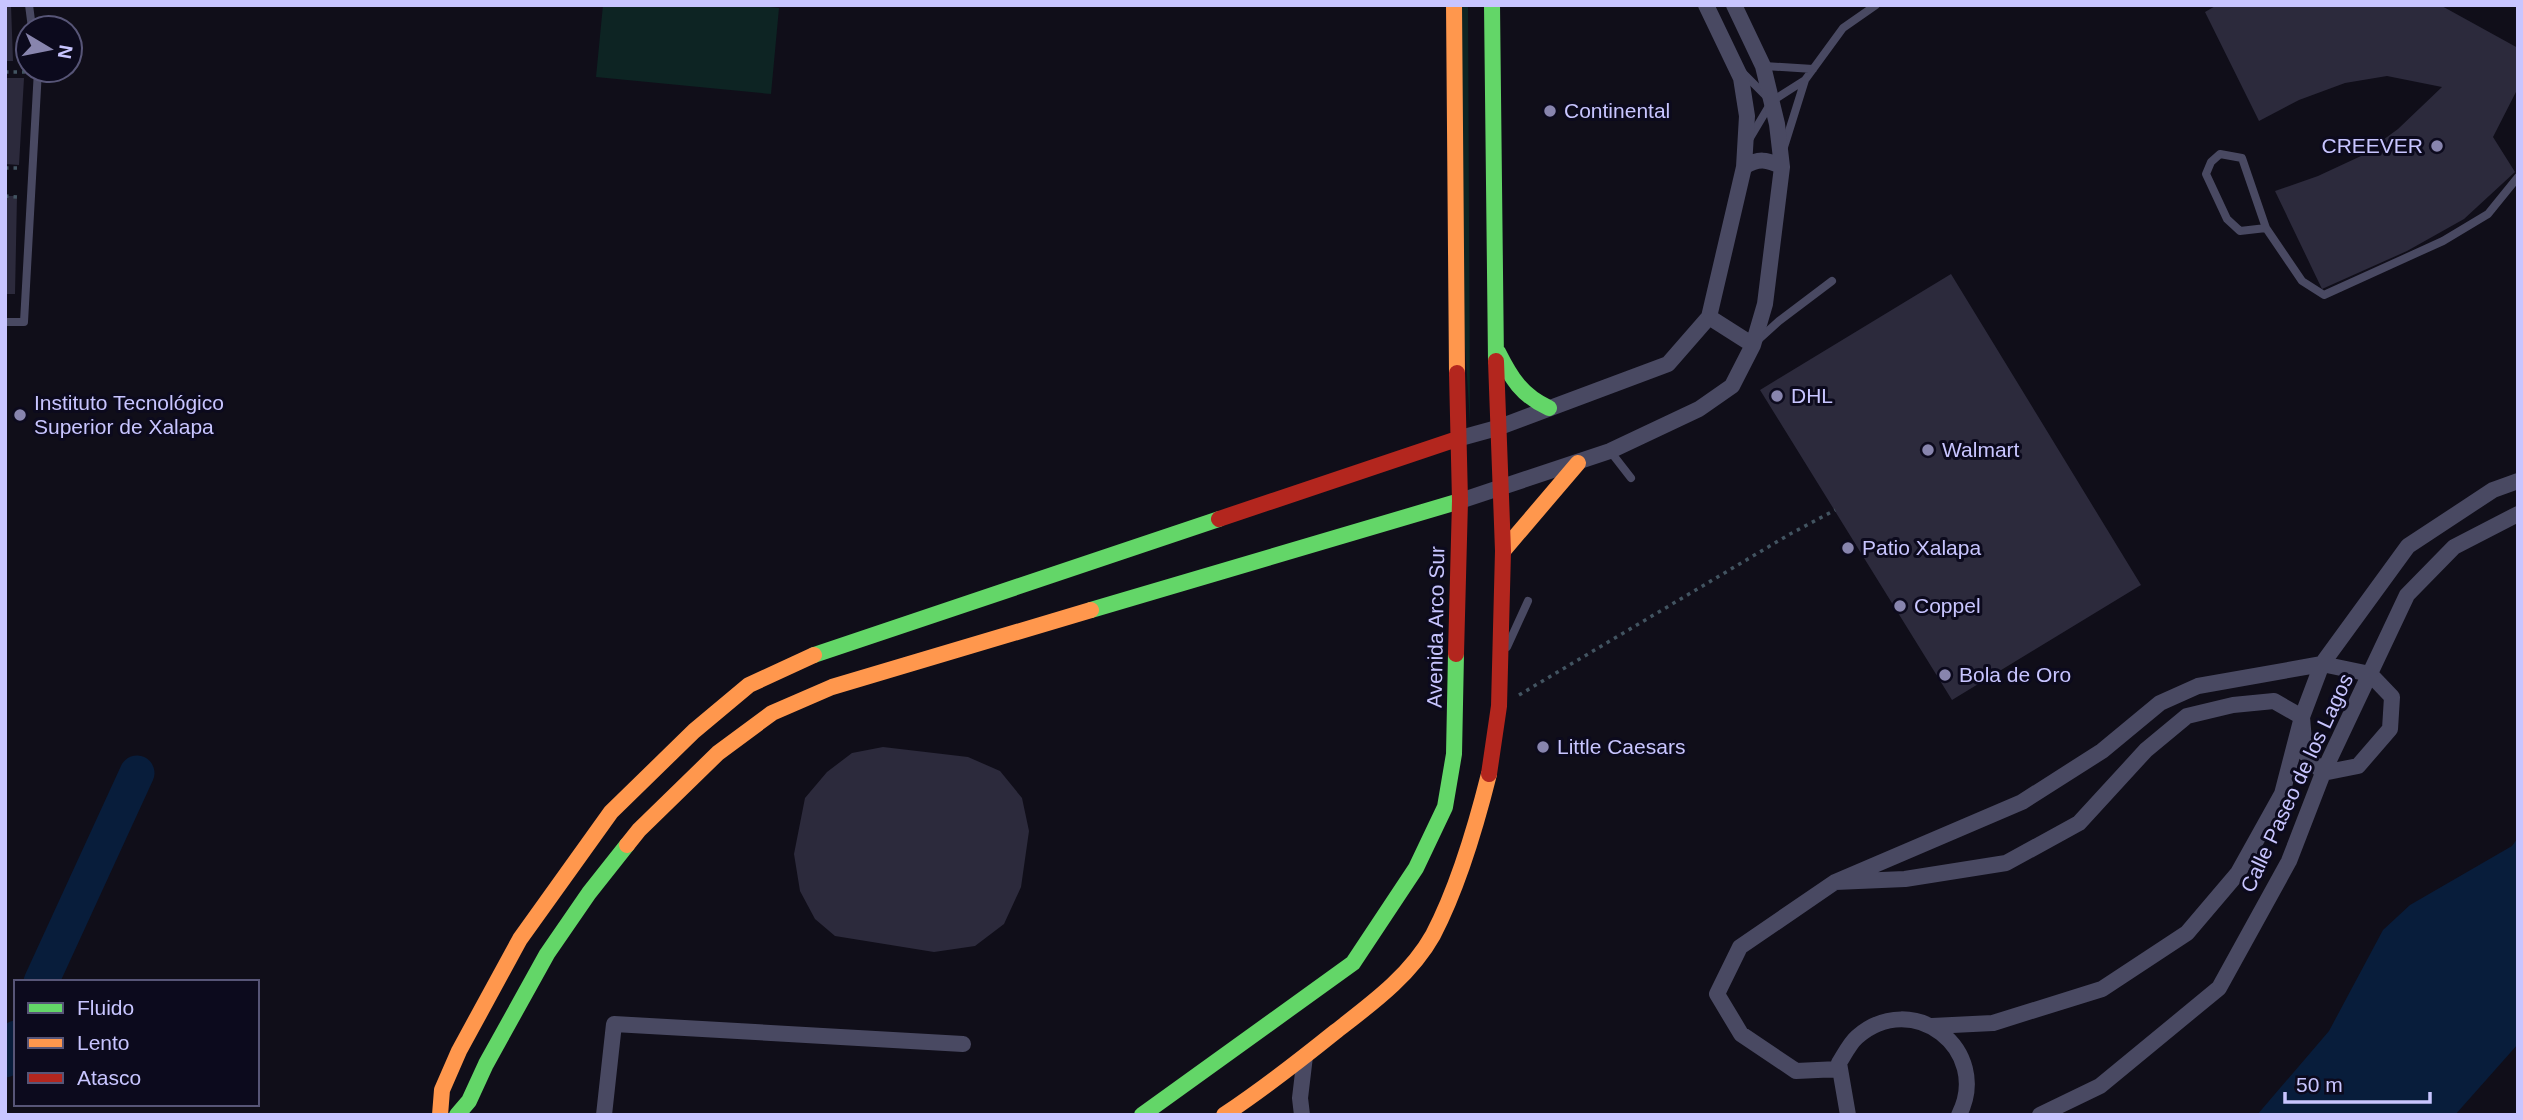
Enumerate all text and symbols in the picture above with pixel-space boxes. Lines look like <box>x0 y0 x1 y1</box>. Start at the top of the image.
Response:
north arrow <box>14 14 84 84</box>
text: N <box>54 43 77 60</box>
place label: Continental <box>1564 99 1670 122</box>
marker: Continental <box>1542 103 1558 119</box>
place label: CREEVER <box>2321 134 2423 157</box>
marker: CREEVER <box>2429 138 2445 154</box>
place label: DHL <box>1791 384 1833 407</box>
marker: DHL <box>1769 388 1785 404</box>
place label: Instituto Tecnológico Superior de Xalapa <box>34 391 224 438</box>
marker: Instituto Tecnológico Superior de Xalapa <box>12 407 28 423</box>
place label: Walmart <box>1942 438 2020 461</box>
marker: Walmart <box>1920 442 1936 458</box>
place label: Patio Xalapa <box>1862 536 1981 559</box>
marker: Patio Xalapa <box>1840 540 1856 556</box>
street label: Avenida Arco Sur <box>1423 546 1448 708</box>
place label: Coppel <box>1914 594 1981 617</box>
marker: Coppel <box>1892 598 1908 614</box>
place label: Bola de Oro <box>1959 663 2071 686</box>
marker: Bola de Oro <box>1937 667 1953 683</box>
street label: Calle Paseo de los Lagos <box>2236 670 2357 896</box>
place label: Little Caesars <box>1557 735 1685 758</box>
marker: Little Caesars <box>1535 739 1551 755</box>
legend <box>14 980 259 1106</box>
text: Fluido <box>77 996 134 1019</box>
text: Lento <box>77 1031 130 1054</box>
scale bar <box>2285 1060 2430 1104</box>
text: Atasco <box>77 1066 141 1089</box>
text: 50 m <box>2296 1073 2343 1096</box>

